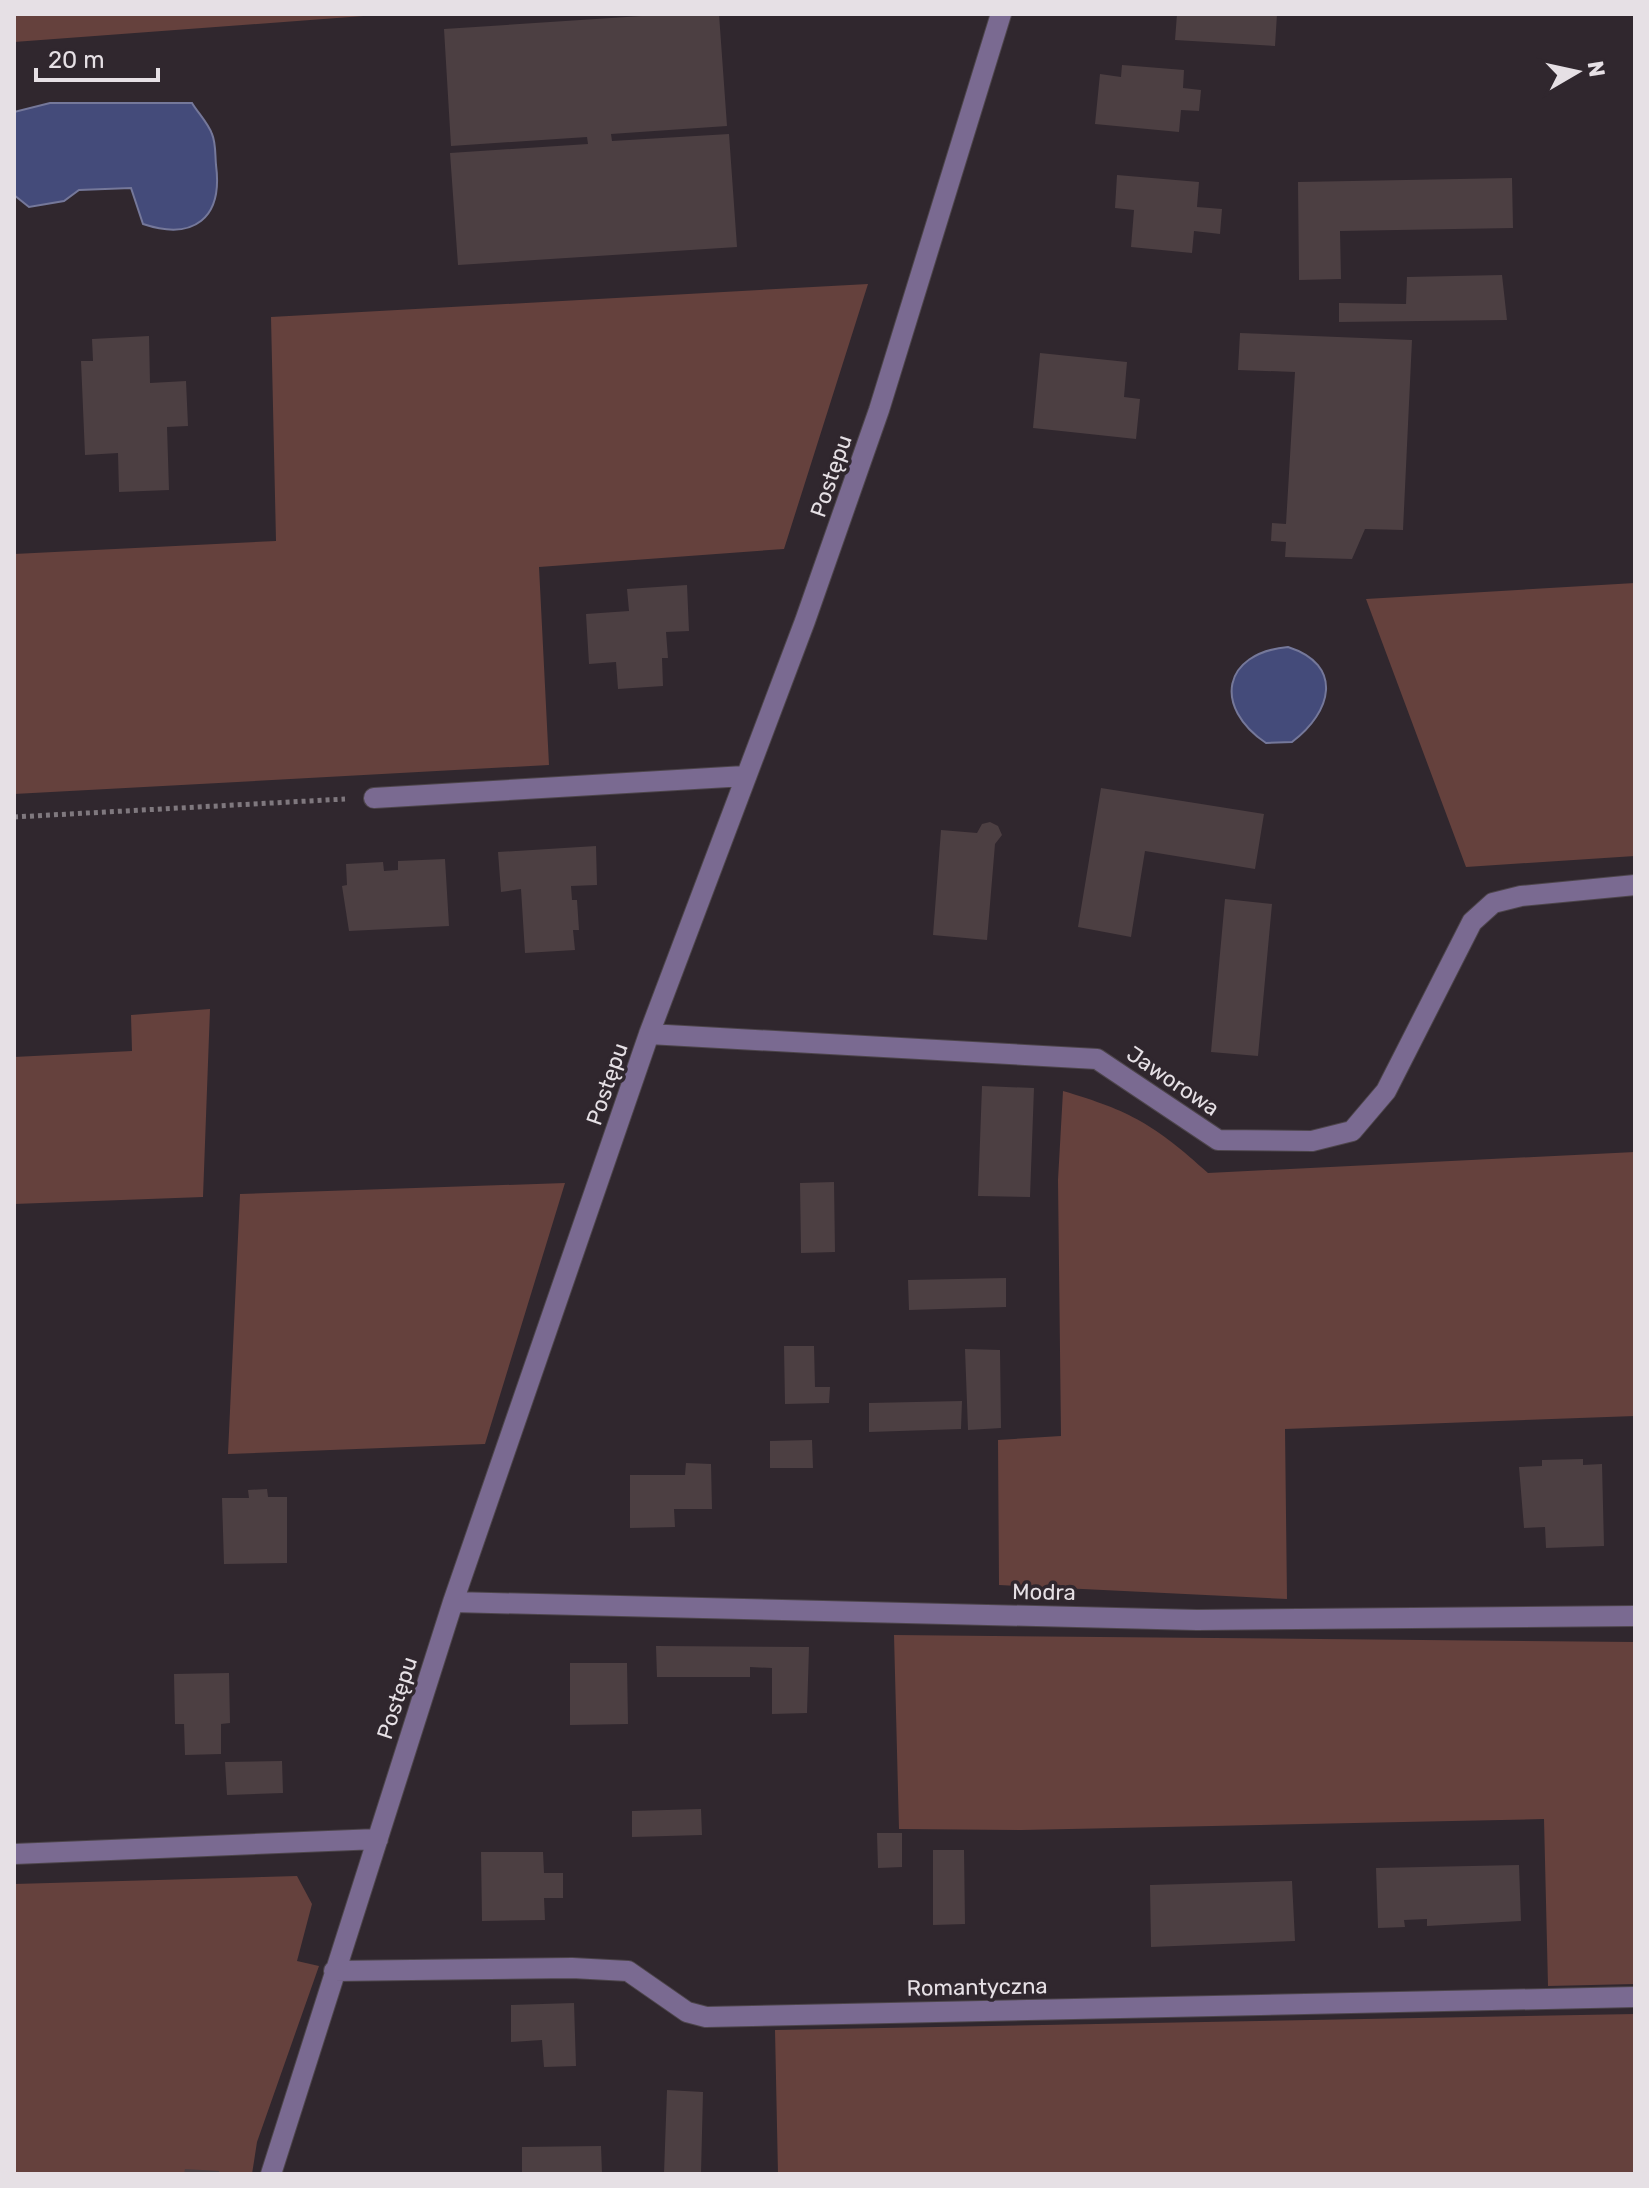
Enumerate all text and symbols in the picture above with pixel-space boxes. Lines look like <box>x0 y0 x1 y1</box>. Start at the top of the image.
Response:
scale bar <box>36 32 158 82</box>
north arrow <box>1537 32 1617 112</box>
text: 20 m <box>48 46 105 74</box>
text: N <box>1582 59 1611 79</box>
street label: Postępu <box>804 431 858 521</box>
street label: Postępu <box>580 1039 634 1129</box>
street label: Jaworowa <box>1122 1040 1224 1122</box>
street label: Modra <box>1012 1578 1076 1606</box>
street label: Postępu <box>371 1653 423 1743</box>
street label: Romantyczna <box>906 1972 1048 2002</box>

